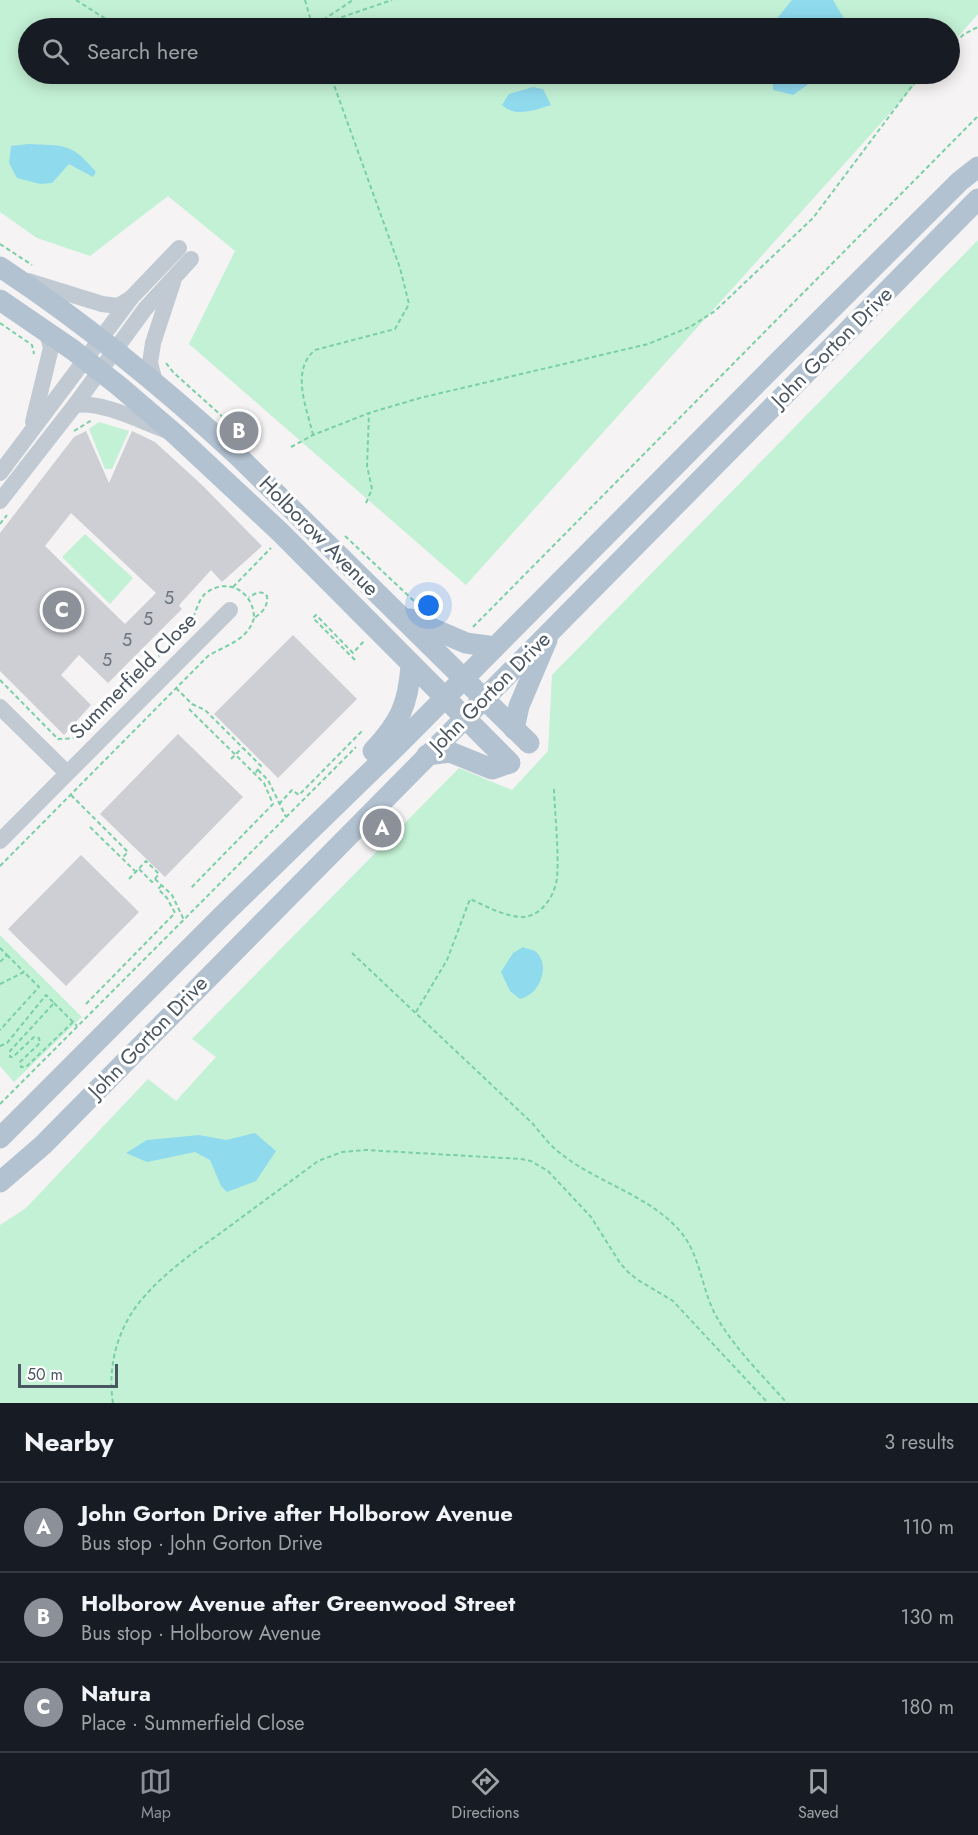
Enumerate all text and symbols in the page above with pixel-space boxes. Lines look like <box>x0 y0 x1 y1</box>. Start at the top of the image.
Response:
search box <box>18 18 960 84</box>
icon: search <box>39 35 72 68</box>
text: Search here <box>87 35 198 67</box>
street label: John Gorton Drive <box>763 280 899 416</box>
pin: B <box>220 408 258 454</box>
street label: Holborow Avenue <box>252 469 386 603</box>
house number: 5 <box>164 585 174 611</box>
pin: C <box>42 588 82 632</box>
your location <box>414 591 443 620</box>
street label: Summerfield Close <box>63 606 203 746</box>
house number: 5 <box>143 606 153 632</box>
street label: John Gorton Drive <box>421 625 557 761</box>
house number: 5 <box>122 627 132 653</box>
house number: 5 <box>102 647 112 673</box>
pin: A <box>362 806 401 850</box>
street label: John Gorton Drive <box>79 969 215 1107</box>
scale bar <box>18 1361 118 1388</box>
text: 50 m <box>27 1363 63 1386</box>
text: Nearby <box>24 1423 113 1461</box>
text: 3 results <box>884 1428 954 1457</box>
text: John Gorton Drive after Holborow Avenue <box>81 1497 513 1529</box>
text: A <box>36 1513 51 1542</box>
text: 110 m <box>902 1513 954 1542</box>
text: Bus stop · John Gorton Drive <box>81 1529 323 1558</box>
text: Holborow Avenue after Greenwood Street <box>81 1587 515 1619</box>
text: B <box>37 1603 50 1632</box>
text: 130 m <box>900 1603 954 1632</box>
text: Bus stop · Holborow Avenue <box>81 1619 321 1648</box>
text: Natura <box>81 1677 151 1709</box>
text: C <box>36 1693 51 1722</box>
text: 180 m <box>900 1693 954 1722</box>
text: Place · Summerfield Close <box>81 1709 305 1738</box>
tab: Map <box>139 1765 172 1824</box>
tab: Directions <box>451 1765 519 1824</box>
tab: Saved <box>798 1765 839 1824</box>

